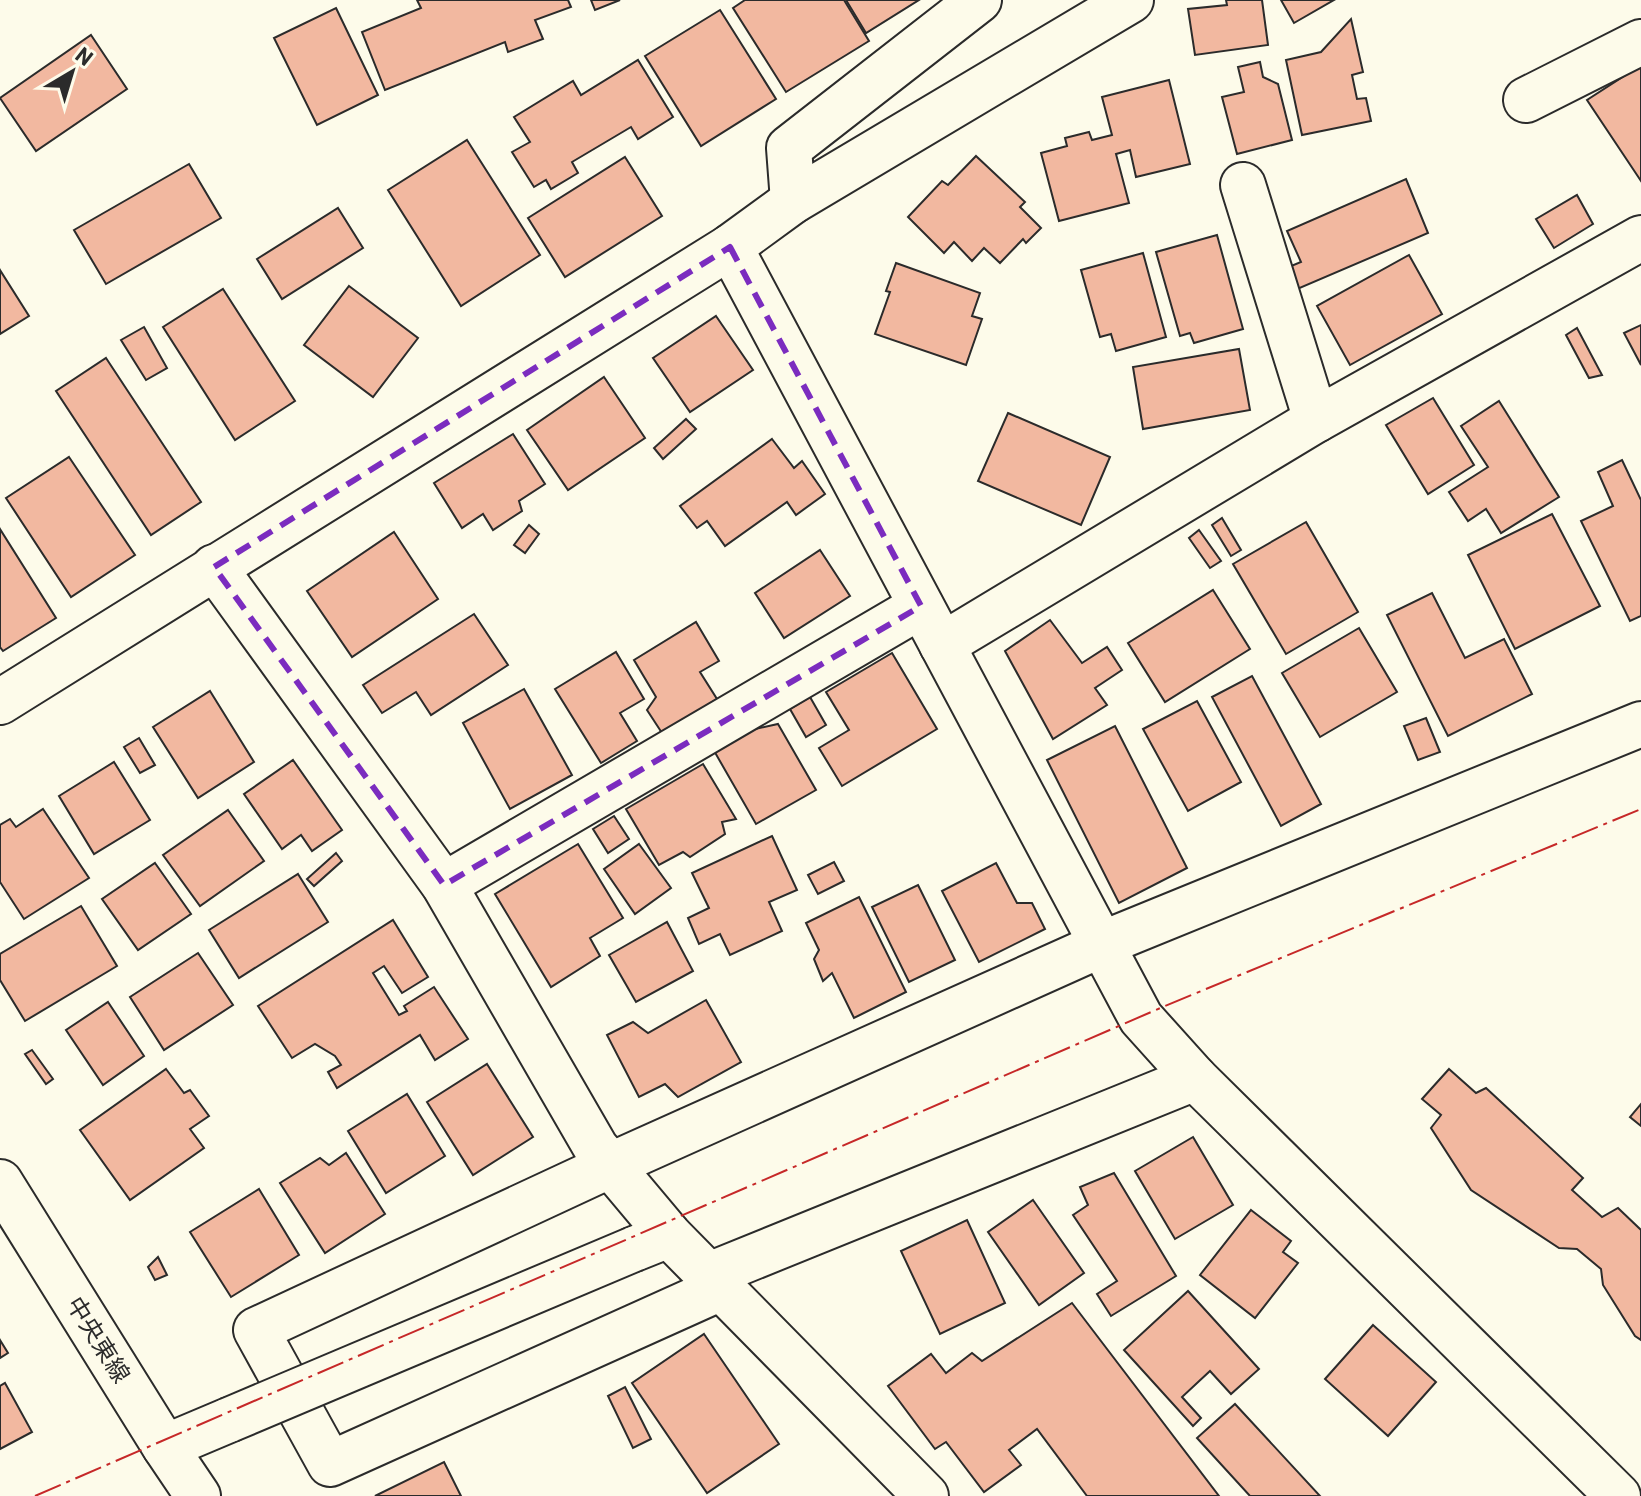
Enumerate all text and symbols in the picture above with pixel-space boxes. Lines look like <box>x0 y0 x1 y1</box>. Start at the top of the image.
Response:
north arrow <box>32 32 112 112</box>
text: N <box>71 41 99 70</box>
street label: 中央東線 <box>62 1291 137 1388</box>

